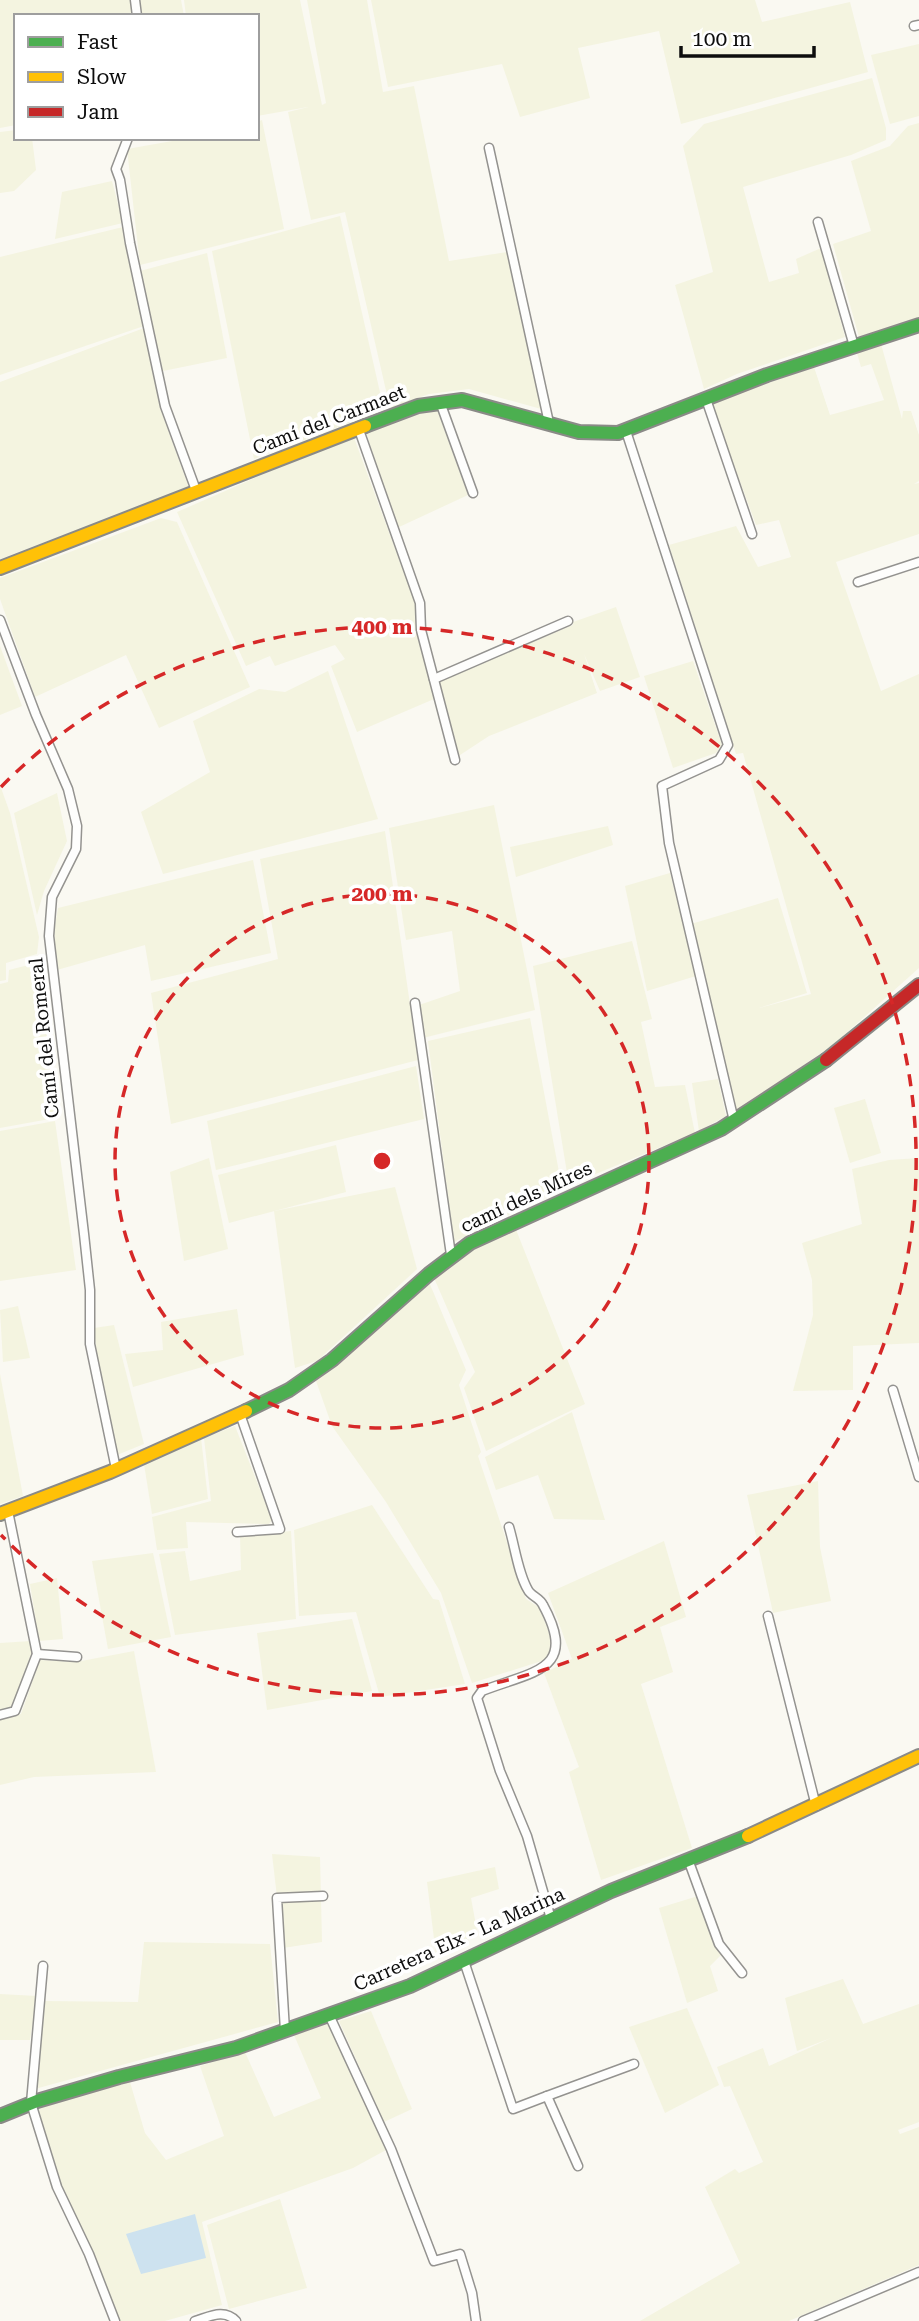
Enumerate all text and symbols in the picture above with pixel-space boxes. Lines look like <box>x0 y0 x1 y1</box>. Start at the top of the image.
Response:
legend <box>14 14 259 140</box>
scale bar <box>681 14 814 58</box>
text: 100 m <box>692 27 752 51</box>
text: Fast <box>77 30 118 54</box>
text: Slow <box>77 65 127 89</box>
text: Jam <box>77 100 119 124</box>
street label: Camí del Carmaet <box>249 380 409 460</box>
text: 400 m <box>352 615 412 639</box>
text: 200 m <box>352 882 412 906</box>
street label: Camí del Romeral <box>24 956 64 1119</box>
centre of rings <box>370 1149 394 1173</box>
street label: camí dels Mires <box>457 1156 595 1238</box>
street label: Carretera Elx - La Marina <box>350 1882 569 1996</box>

